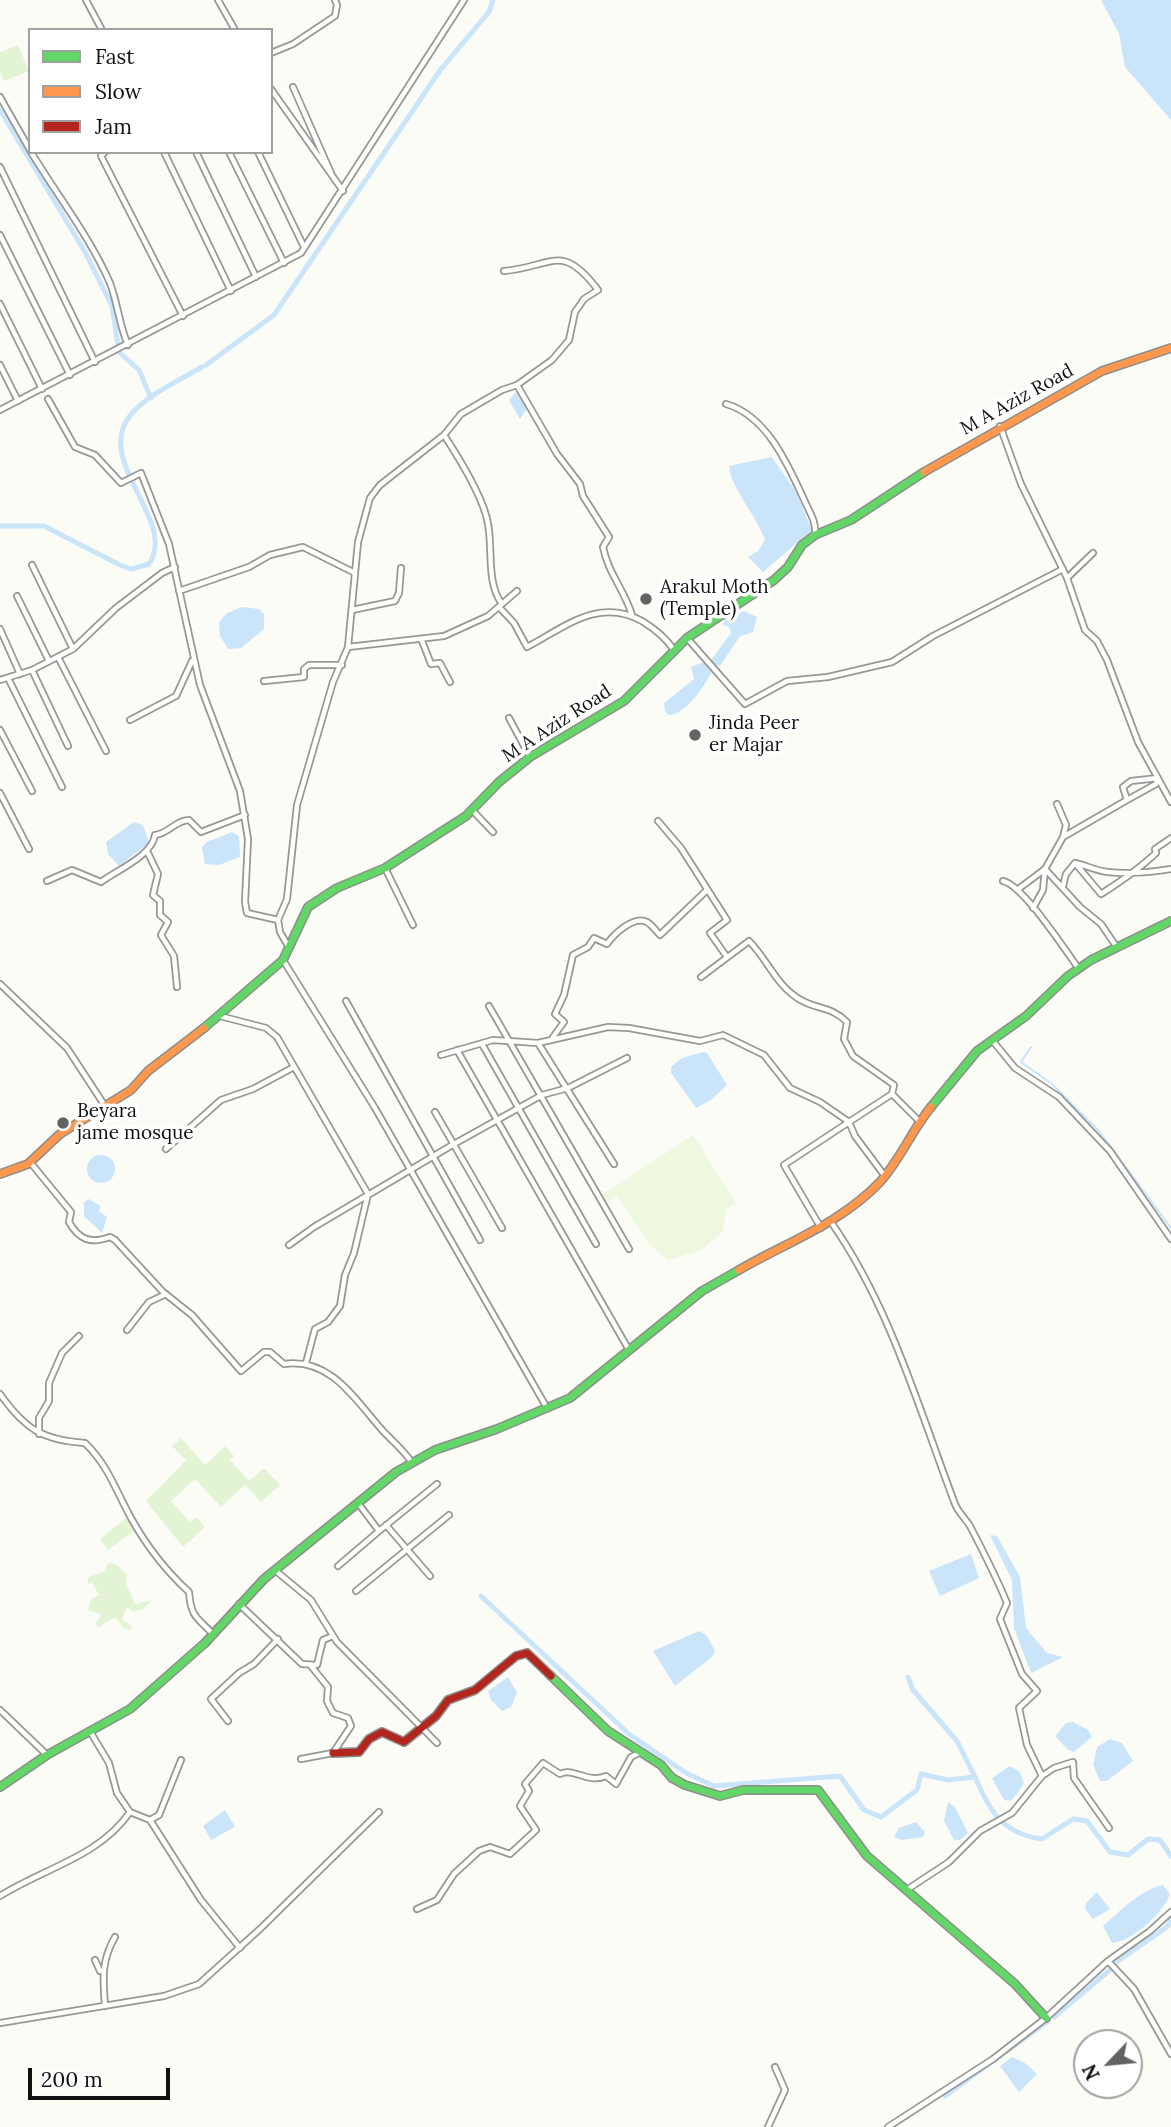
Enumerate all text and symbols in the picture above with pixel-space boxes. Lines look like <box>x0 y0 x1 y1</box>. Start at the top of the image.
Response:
legend <box>28 28 273 154</box>
text: Fast <box>95 43 134 70</box>
text: Slow <box>95 78 142 105</box>
text: Jam <box>95 113 132 140</box>
street label: M A Aziz Road <box>957 360 1077 440</box>
place label: Arakul Moth (Temple) <box>660 577 769 621</box>
marker: Arakul Moth (Temple) <box>638 591 654 607</box>
street label: M A Aziz Road <box>498 680 616 768</box>
place label: Jinda Peer er Majar <box>709 713 799 757</box>
marker: Jinda Peer er Majar <box>687 727 703 743</box>
place label: Beyara jame mosque <box>77 1101 194 1145</box>
marker: Beyara jame mosque <box>55 1115 71 1131</box>
north arrow <box>1073 2029 1143 2099</box>
scale bar <box>32 2054 173 2098</box>
text: N <box>1077 2060 1105 2084</box>
text: 200 m <box>41 2066 103 2093</box>

